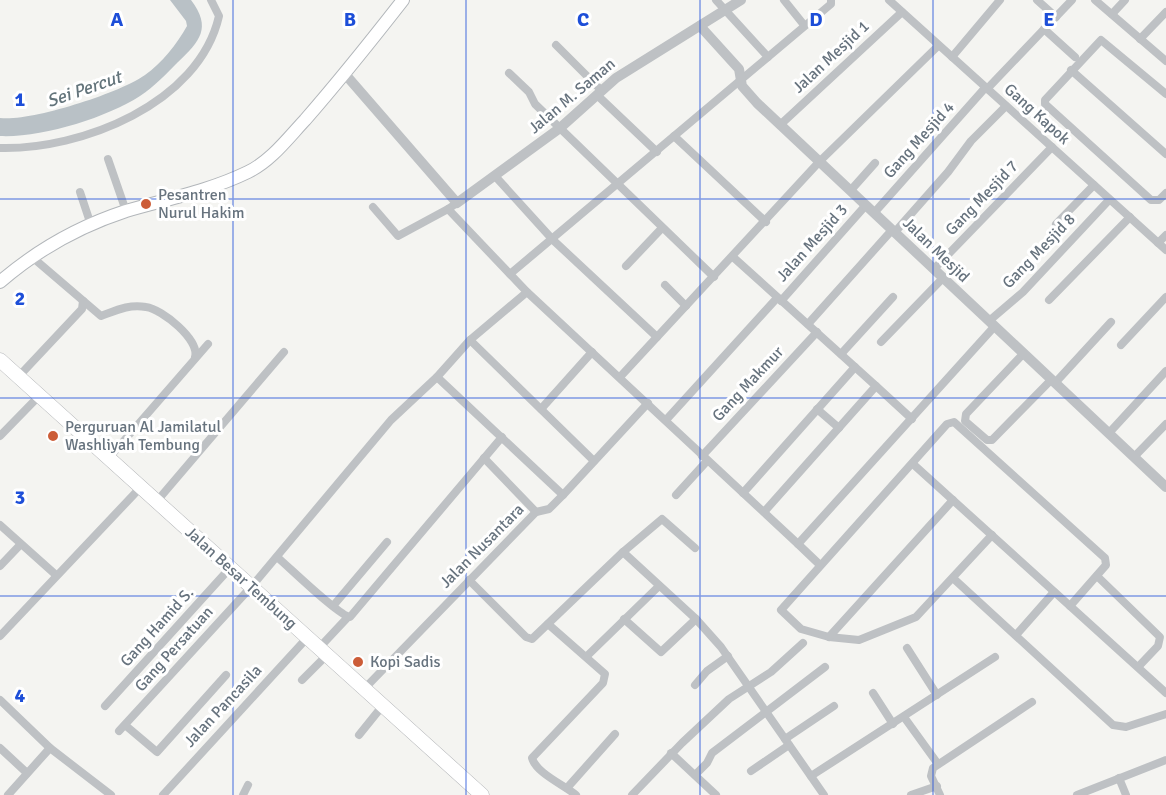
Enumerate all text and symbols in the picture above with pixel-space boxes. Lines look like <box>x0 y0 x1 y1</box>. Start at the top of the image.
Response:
text: A <box>111 7 124 32</box>
text: B <box>344 7 356 32</box>
text: C <box>577 7 589 32</box>
text: D <box>809 7 823 32</box>
text: E <box>1043 7 1055 32</box>
street label: Jalan Mesjid 1 <box>789 16 873 98</box>
street label: Jalan M. Saman <box>525 54 619 138</box>
water label: Sei Percut <box>44 65 127 112</box>
street label: Gang Kapok <box>1000 79 1074 149</box>
text: 1 <box>15 87 26 112</box>
street label: Gang Mesjid 4 <box>879 97 959 183</box>
street label: Gang Mesjid 7 <box>941 156 1023 240</box>
place label: Pesantren Nurul Hakim <box>158 185 244 223</box>
marker: Pesantren Nurul Hakim <box>139 197 153 211</box>
street label: Jalan Mesjid 3 <box>772 200 852 286</box>
street label: Gang Mesjid 8 <box>998 209 1080 293</box>
street label: Jalan Mesjid <box>898 213 974 287</box>
text: 2 <box>15 286 25 311</box>
street label: Gang Makmur <box>708 342 788 426</box>
place label: Perguruan Al Jamilatul Washliyah Tembung <box>65 417 221 455</box>
marker: Perguruan Al Jamilatul Washliyah Tembung <box>46 429 60 443</box>
text: 3 <box>15 485 25 510</box>
street label: Jalan Nusantara <box>436 500 528 592</box>
street label: Jalan Besar Tembung <box>181 522 301 634</box>
street label: Gang Hamid S. <box>116 583 198 671</box>
street label: Gang Persatuan <box>131 602 217 696</box>
place label: Kopi Sadis <box>370 652 441 672</box>
marker: Kopi Sadis <box>351 655 365 669</box>
street label: Jalan Pancasila <box>180 661 266 751</box>
text: 4 <box>15 683 26 708</box>

